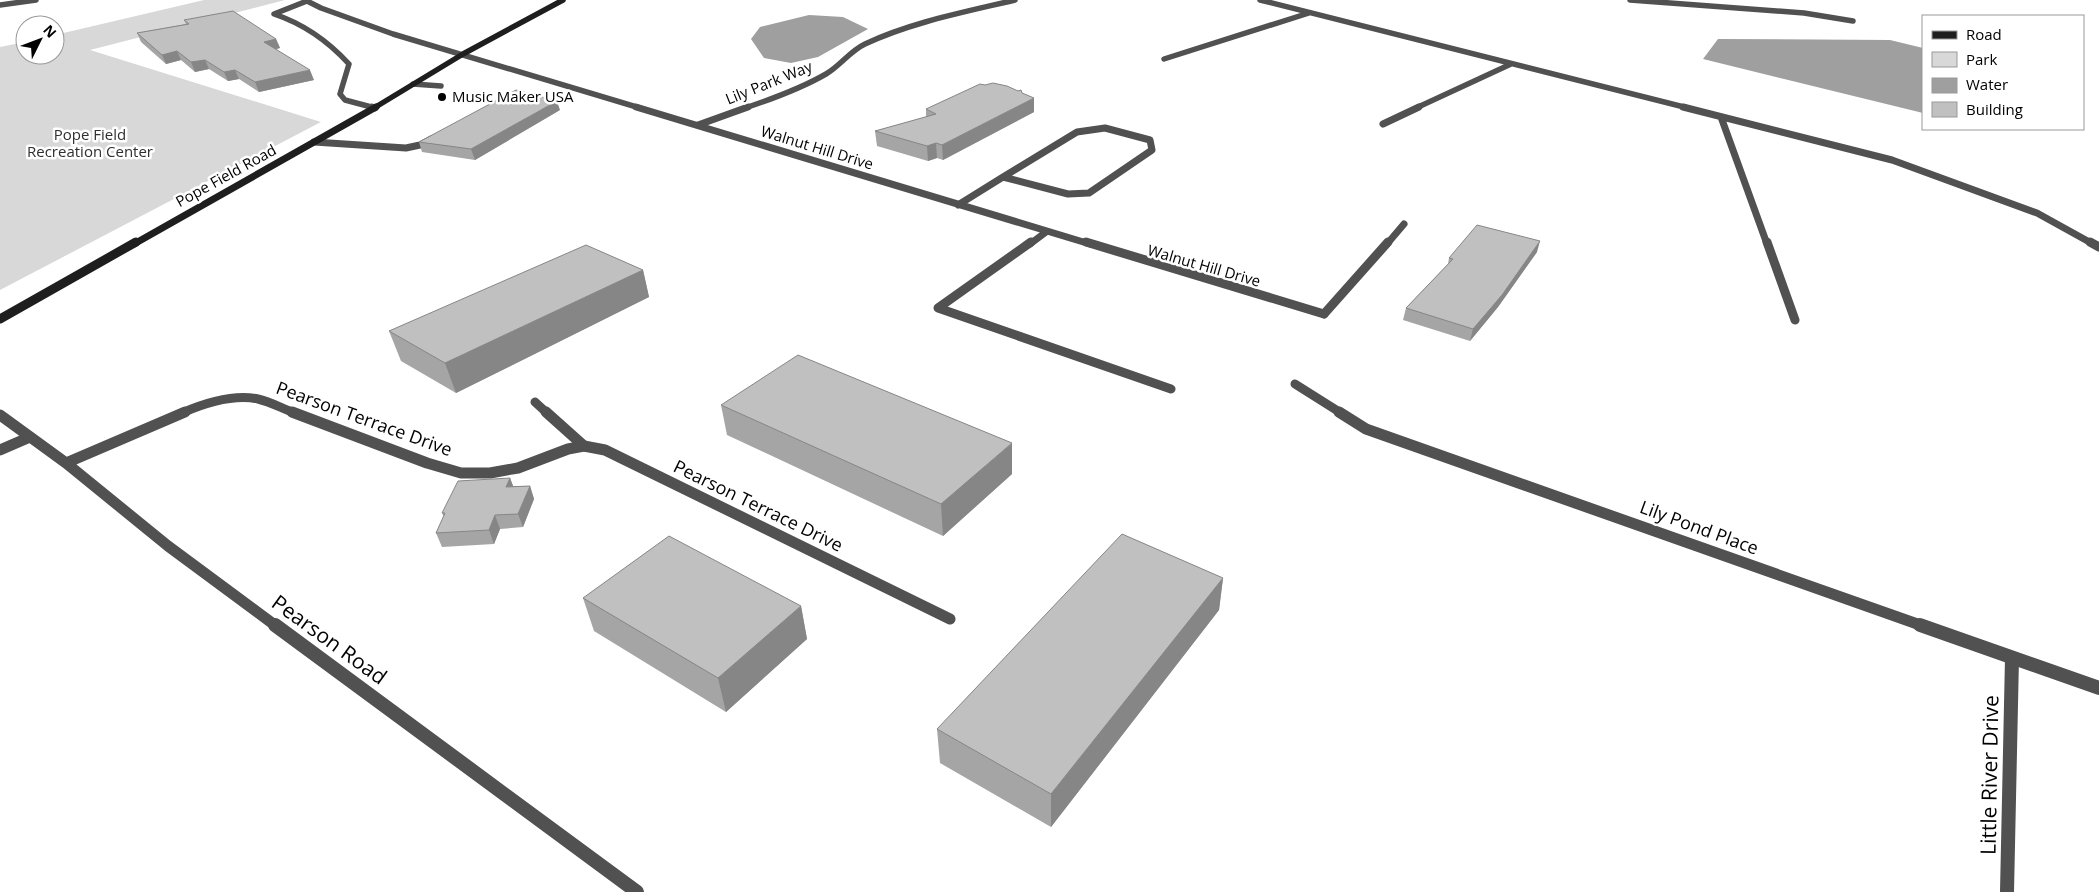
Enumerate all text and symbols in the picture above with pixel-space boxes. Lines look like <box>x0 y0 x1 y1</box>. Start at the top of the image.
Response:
north arrow <box>15 15 65 65</box>
legend <box>1922 15 2084 130</box>
text: N <box>39 20 61 42</box>
text: Road <box>1966 24 2002 44</box>
text: Park <box>1966 49 1997 69</box>
street label: Lily Park Way <box>722 55 815 109</box>
text: Water <box>1966 74 2008 94</box>
place label: Music Maker USA <box>452 86 574 106</box>
marker: Music Maker USA <box>436 91 448 103</box>
text: Building <box>1966 99 2023 119</box>
street label: Walnut Hill Drive <box>759 120 876 174</box>
park label: Pope Field Recreation Center <box>27 124 153 161</box>
street label: Pope Field Road <box>172 139 279 211</box>
street label: Walnut Hill Drive <box>1145 239 1263 291</box>
street label: Pearson Terrace Drive <box>273 375 456 461</box>
street label: Pearson Terrace Drive <box>670 454 847 557</box>
street label: Lily Pond Place <box>1637 494 1762 560</box>
street label: Pearson Road <box>266 588 393 690</box>
street label: Little River Drive <box>1974 695 2004 855</box>

